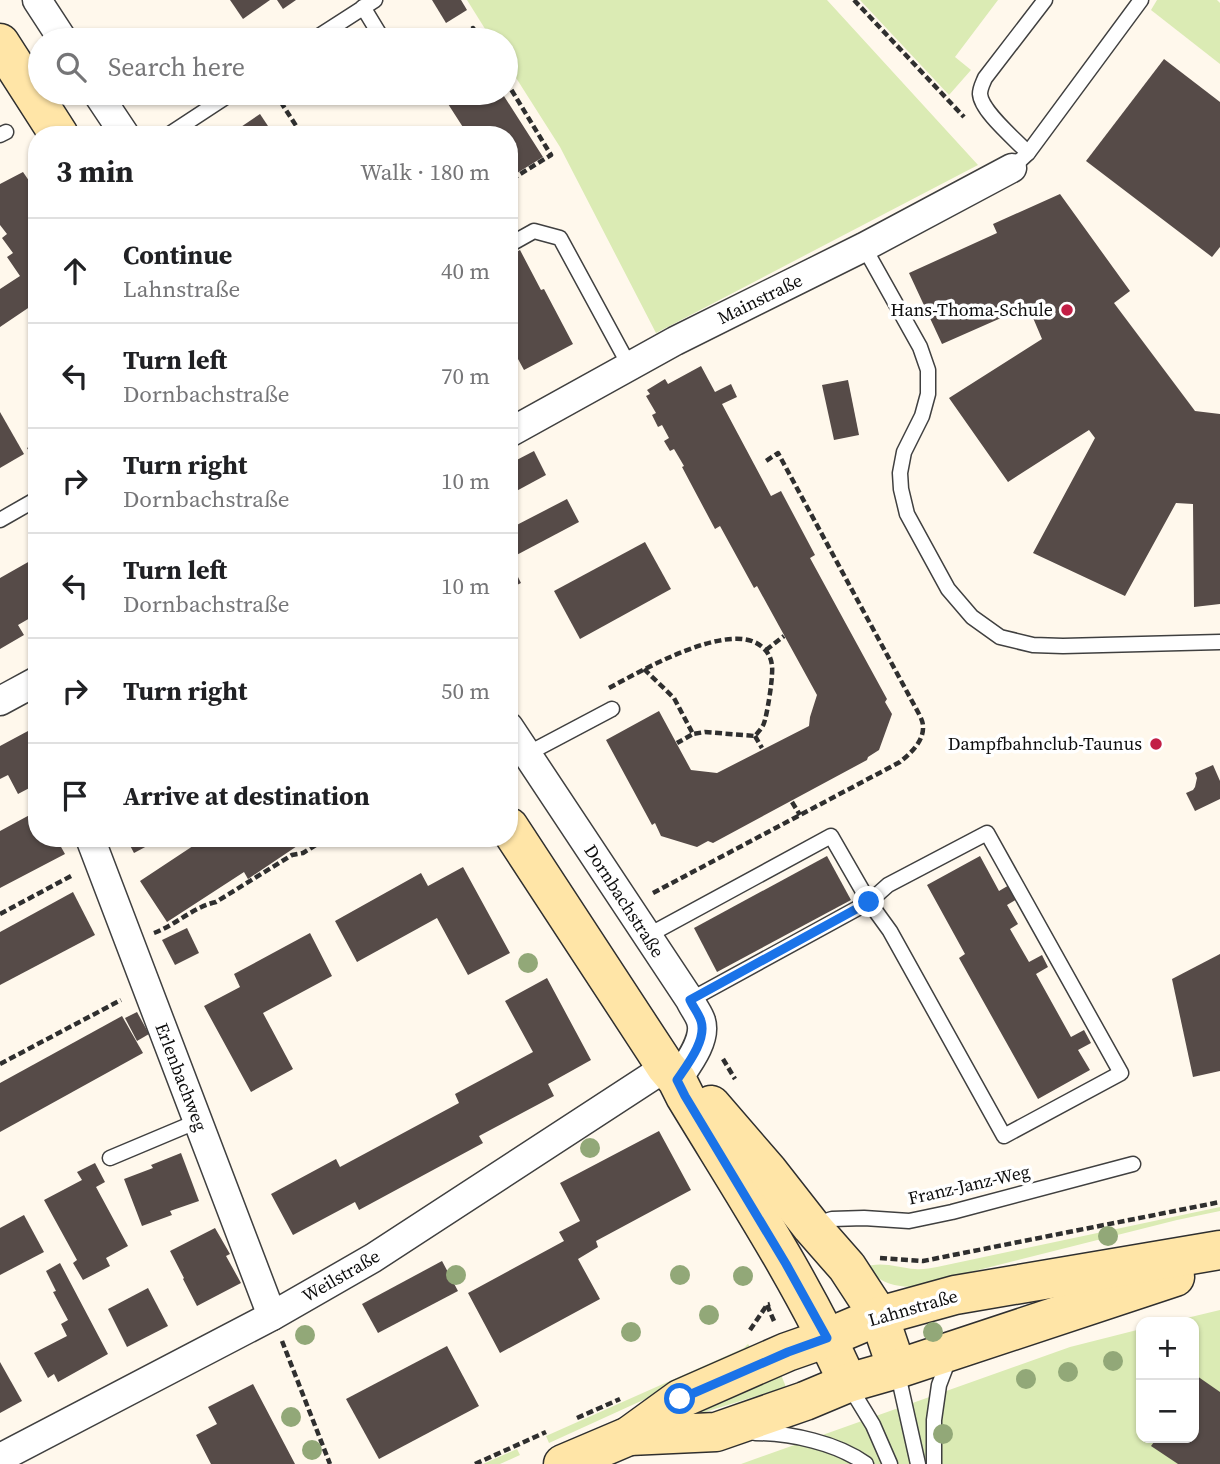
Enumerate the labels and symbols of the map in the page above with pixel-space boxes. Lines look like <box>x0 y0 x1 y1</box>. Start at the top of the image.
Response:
street label: Mainstraße <box>713 267 806 330</box>
place label: Hans-Thoma-Schule <box>891 297 1053 322</box>
marker: Hans-Thoma-Schule <box>1059 302 1075 318</box>
place label: Dampfbahnclub-Taunus <box>948 731 1142 756</box>
marker: Dampfbahnclub-Taunus <box>1148 736 1164 752</box>
street label: Dornbachstraße <box>578 839 670 962</box>
route end <box>853 886 884 917</box>
street label: Erlenbachweg <box>149 1019 214 1135</box>
street label: Franz-Janz-Weg <box>906 1158 1032 1211</box>
street label: Weilstraße <box>297 1243 384 1308</box>
street label: Lahnstraße <box>865 1283 960 1332</box>
route start <box>664 1383 695 1414</box>

